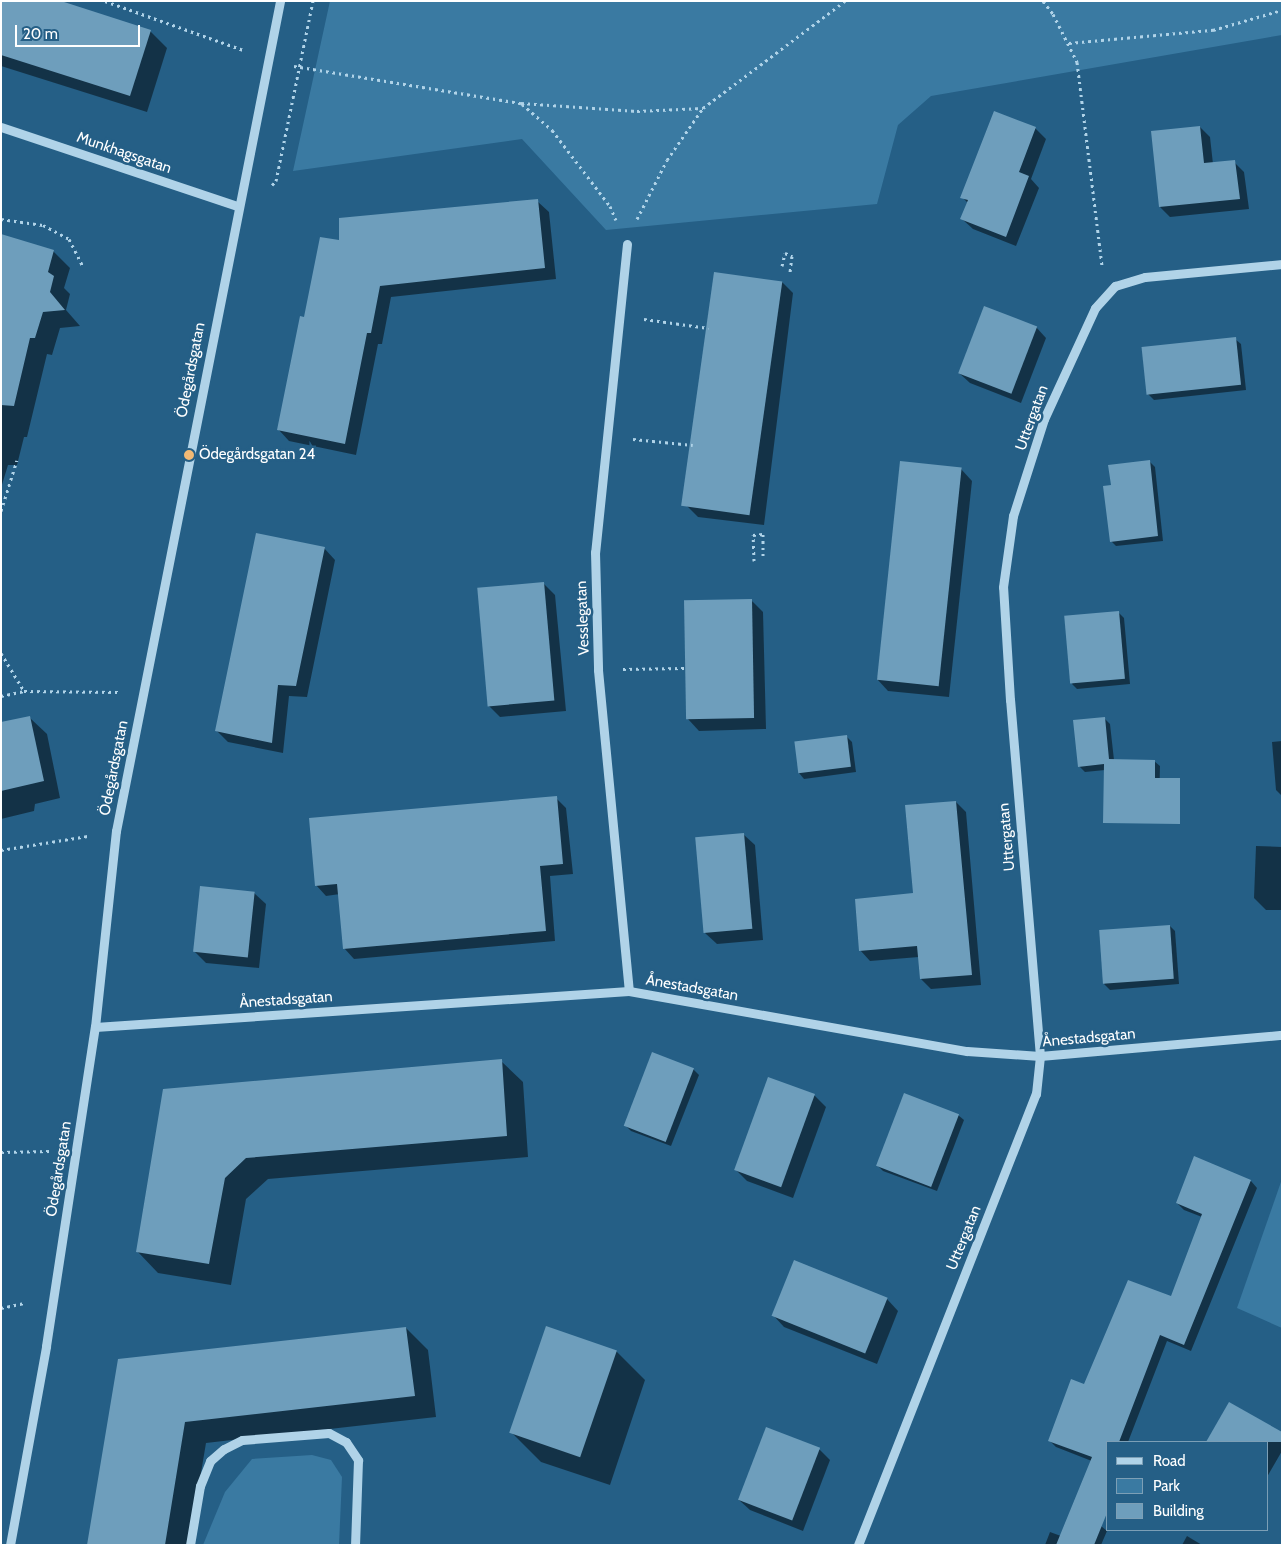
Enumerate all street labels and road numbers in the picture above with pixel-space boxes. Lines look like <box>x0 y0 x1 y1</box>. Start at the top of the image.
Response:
street label: Munkhagsgatan <box>74 128 174 178</box>
street label: Ödegårdsgatan <box>173 321 209 419</box>
street label: Uttergatan <box>1012 383 1052 453</box>
street label: Vesslegatan <box>573 580 593 656</box>
street label: Ödegårdsgatan <box>96 719 132 817</box>
street label: Uttergatan <box>995 802 1019 872</box>
street label: Ånestadsgatan <box>644 971 740 1005</box>
street label: Ånestadsgatan <box>239 988 333 1012</box>
street label: Ånestadsgatan <box>1042 1025 1136 1051</box>
street label: Ödegårdsgatan <box>43 1120 75 1218</box>
street label: Uttergatan <box>943 1203 985 1273</box>

